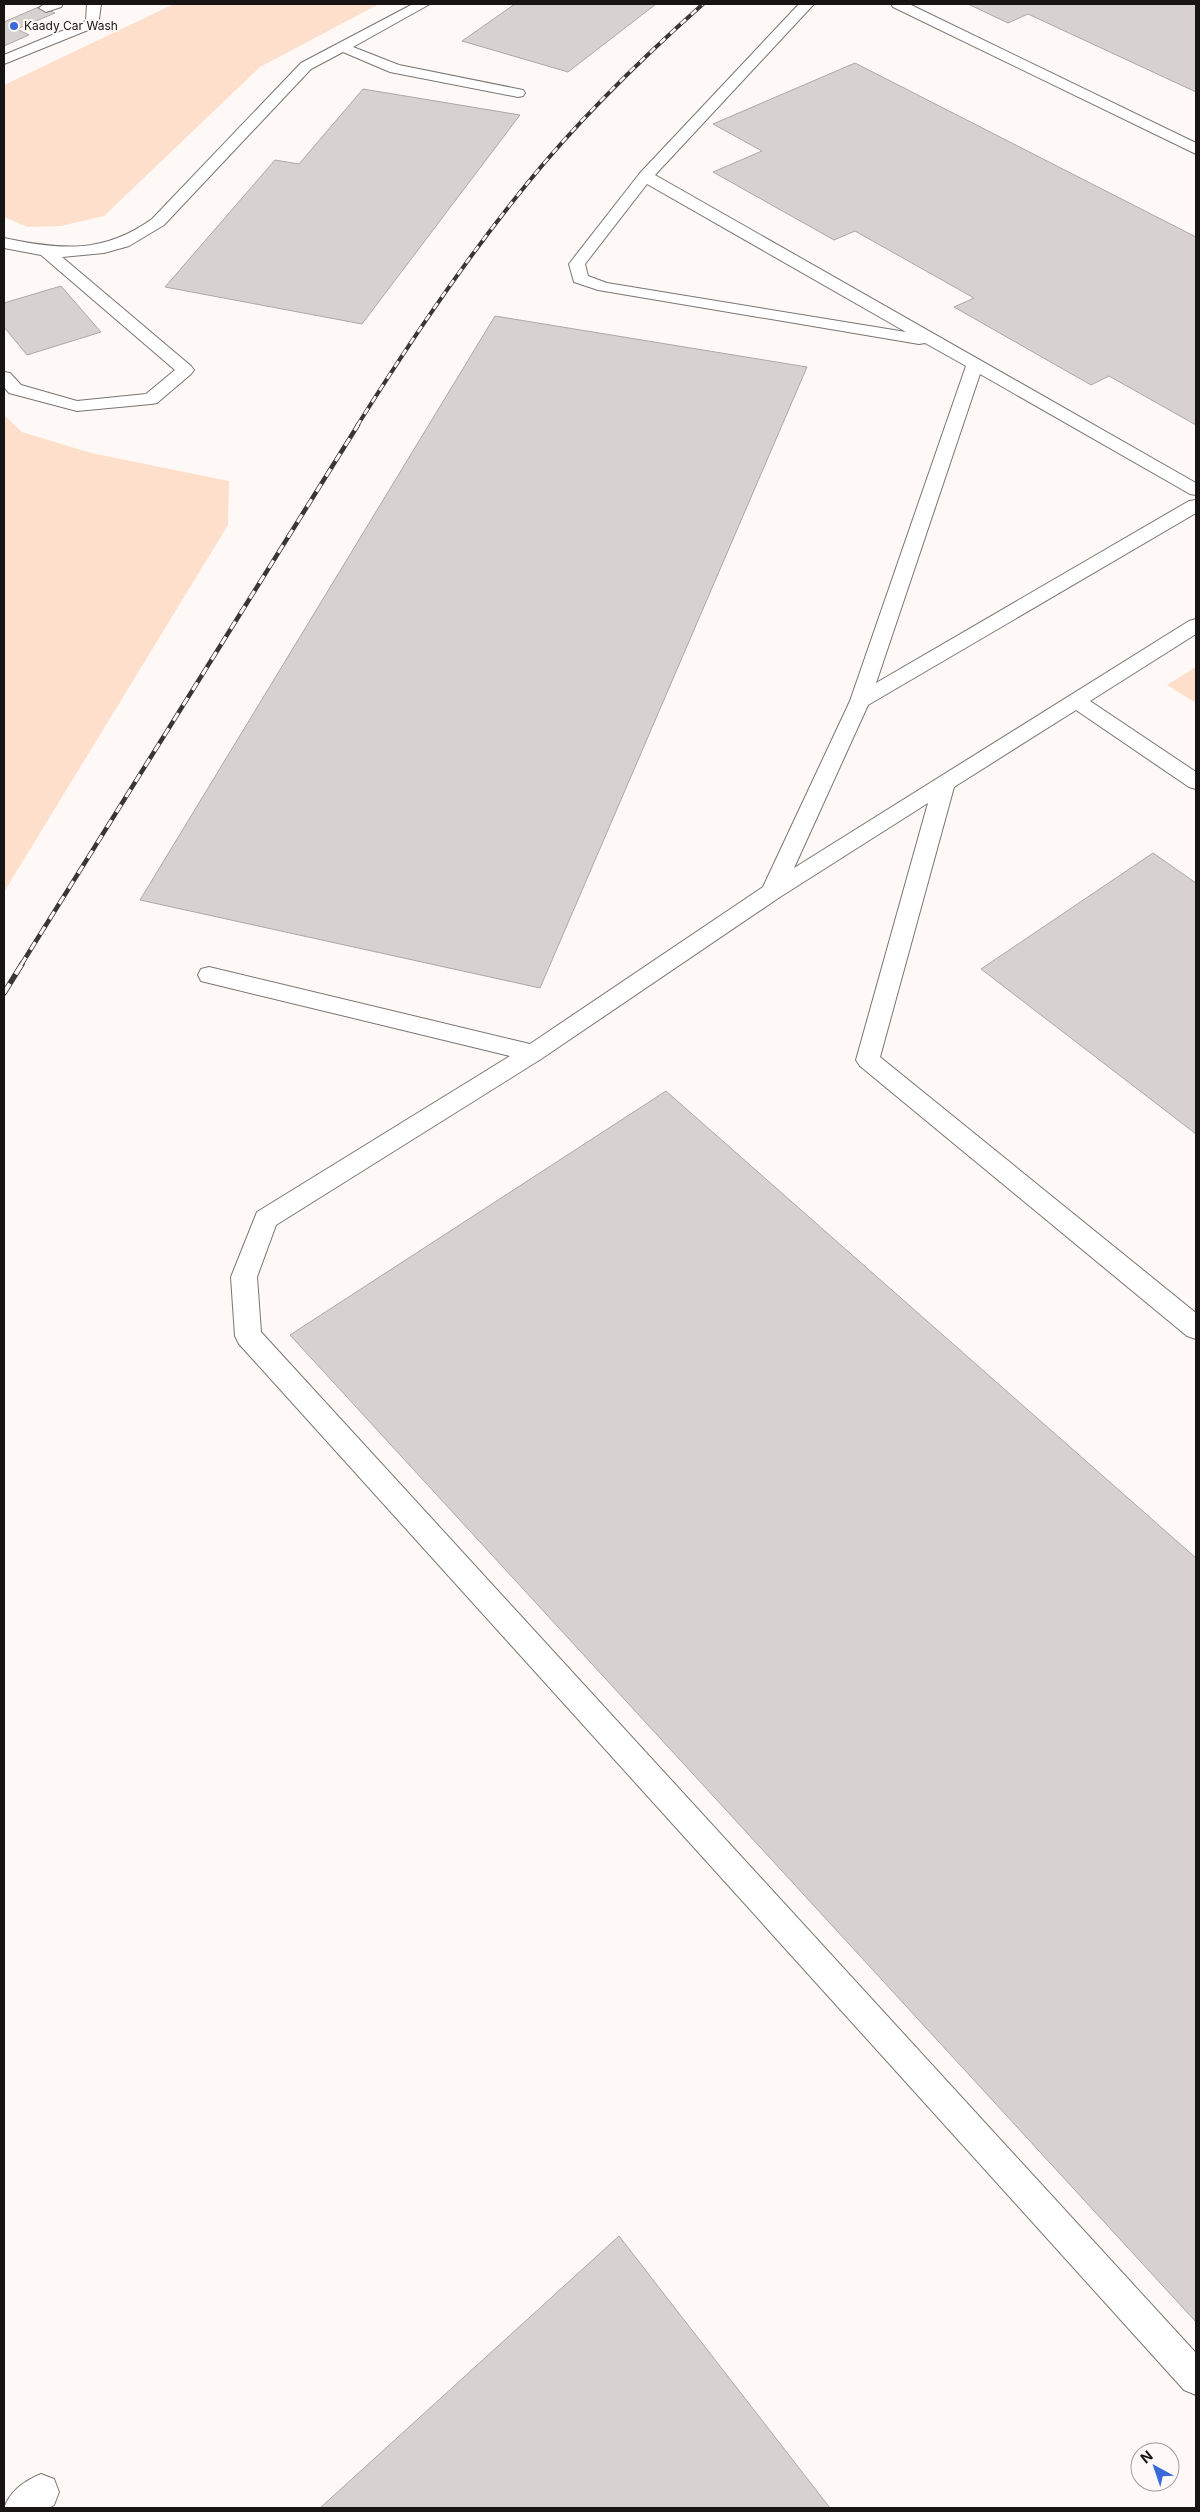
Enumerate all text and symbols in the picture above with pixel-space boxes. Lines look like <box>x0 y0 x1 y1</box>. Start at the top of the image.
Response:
place label: Kaady Car Wash <box>24 18 118 33</box>
marker: Kaady Car Wash <box>8 20 20 32</box>
north arrow <box>1130 2442 1180 2492</box>
text: N <box>1137 2447 1156 2467</box>

